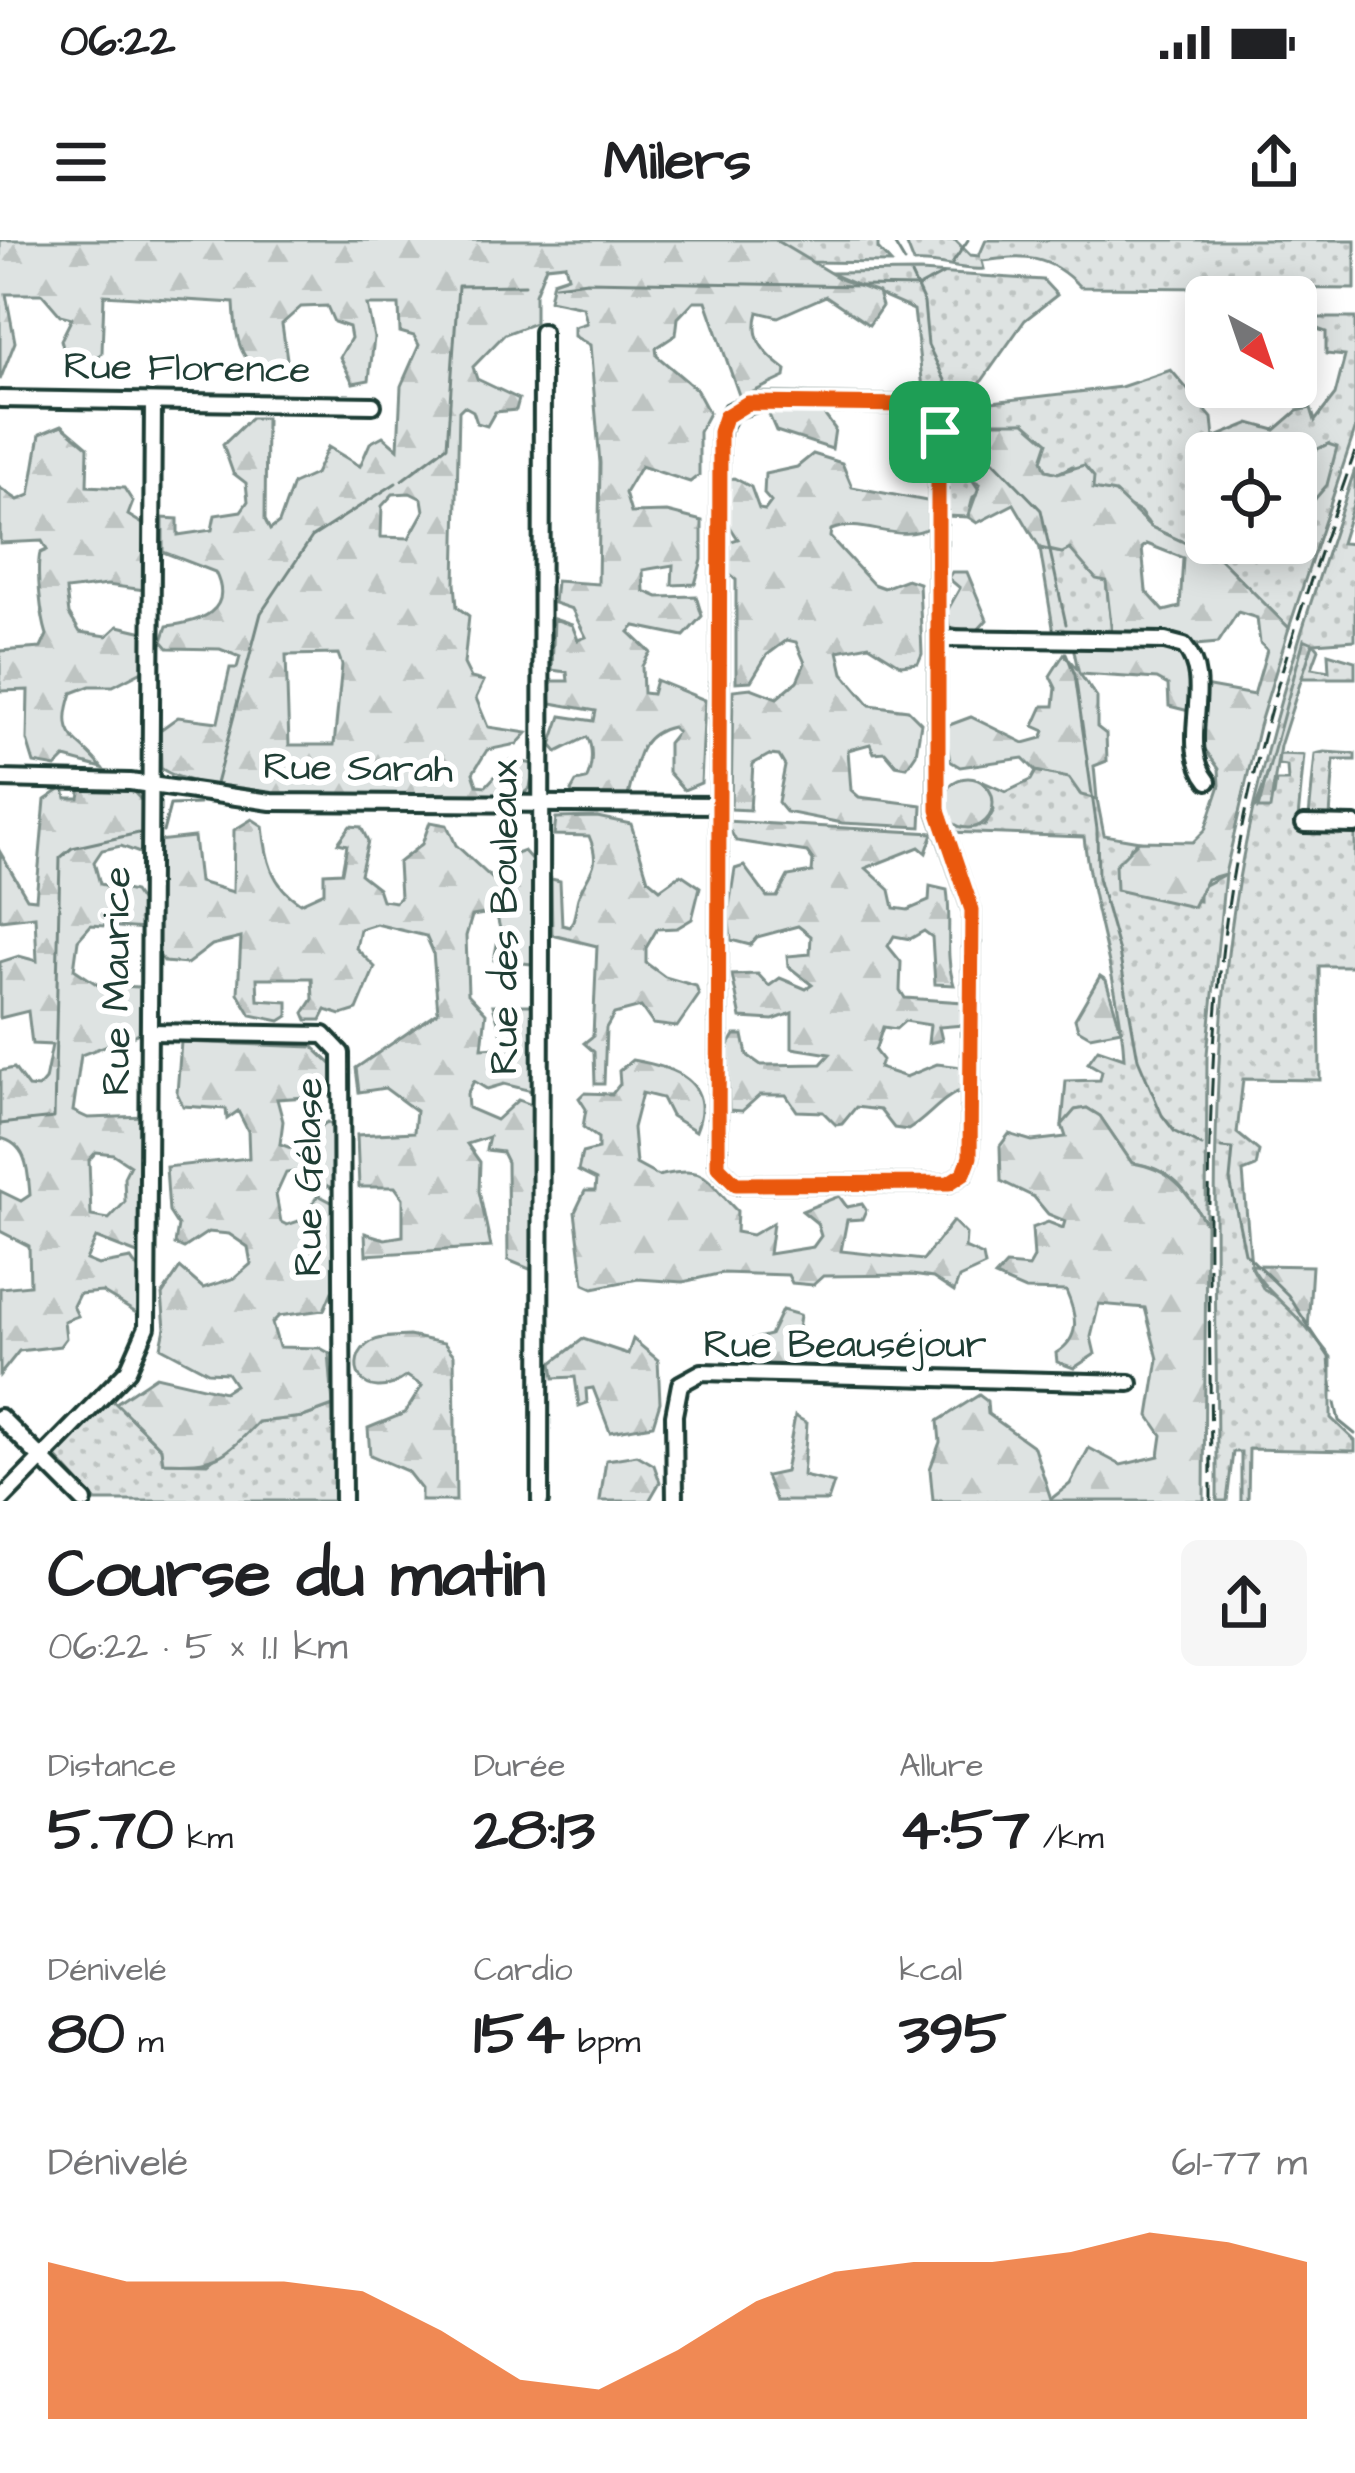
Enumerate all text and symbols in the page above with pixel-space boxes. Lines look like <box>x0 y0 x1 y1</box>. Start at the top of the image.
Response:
text: 06:22 <box>60 11 176 73</box>
text: Milers <box>604 125 751 200</box>
icon: menu <box>48 129 114 195</box>
icon: share <box>1241 129 1307 195</box>
north arrow <box>1185 276 1317 408</box>
map controls <box>1185 276 1317 564</box>
street label: Rue Florence <box>63 340 311 398</box>
pin <box>889 381 991 483</box>
icon: arrive <box>907 399 973 465</box>
button: locate <box>1185 432 1317 564</box>
street label: Rue Sarah <box>263 740 453 798</box>
street label: Rue des Bouleaux <box>479 759 533 1075</box>
street label: Rue Maurice <box>91 866 145 1096</box>
street label: Rue Gélase <box>283 1077 337 1277</box>
street label: Rue Beauséjour <box>703 1319 987 1373</box>
text: Course du matin <box>48 1530 545 1622</box>
button: share <box>1181 1540 1307 1666</box>
text: 06:22 · 5 × 1.1 km <box>48 1621 348 1675</box>
text: Distance <box>48 1743 176 1789</box>
text: Durée <box>474 1743 566 1789</box>
text: Allure <box>899 1743 984 1789</box>
text: 5.70 <box>48 1789 174 1872</box>
text: 28:13 <box>474 1789 595 1872</box>
text: 4:57 <box>899 1789 1030 1872</box>
text: km <box>174 1815 233 1861</box>
text: /km <box>1030 1815 1104 1861</box>
text: Dénivelé <box>48 1947 167 1993</box>
text: Cardio <box>474 1947 573 1993</box>
text: kcal <box>899 1947 962 1993</box>
text: 80 <box>48 1993 125 2076</box>
text: 154 <box>474 1993 565 2076</box>
text: 395 <box>899 1993 1007 2076</box>
text: m <box>125 2019 164 2065</box>
text: bpm <box>565 2019 640 2065</box>
text: Dénivelé <box>48 2137 188 2191</box>
text: 61–77 m <box>1171 2137 1307 2191</box>

